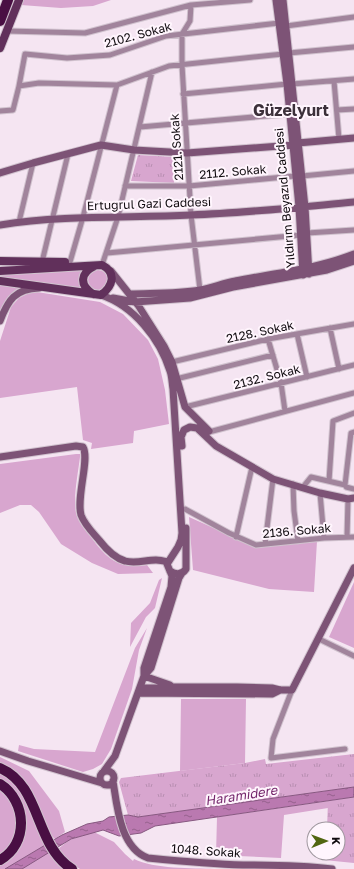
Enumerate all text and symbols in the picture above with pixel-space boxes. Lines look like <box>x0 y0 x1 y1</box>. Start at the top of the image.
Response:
street label: 2102. Sokak <box>103 18 173 51</box>
district label: Güzelyurt <box>253 100 329 120</box>
street label: 2121. Sokak <box>167 113 186 181</box>
street label: Yıldırım Beyazıd Caddesi <box>271 127 298 269</box>
street label: 2112. Sokak <box>199 161 267 182</box>
street label: Ertuğrul Gazi Caddesi <box>87 194 211 213</box>
street label: 2128. Sokak <box>225 317 295 346</box>
street label: 2132. Sokak <box>232 361 302 392</box>
street label: 2136. Sokak <box>262 520 332 541</box>
water label: Haramidere <box>204 781 280 809</box>
north arrow <box>306 821 346 861</box>
text: K <box>330 837 343 845</box>
street label: 1048. Sokak <box>171 841 241 860</box>

